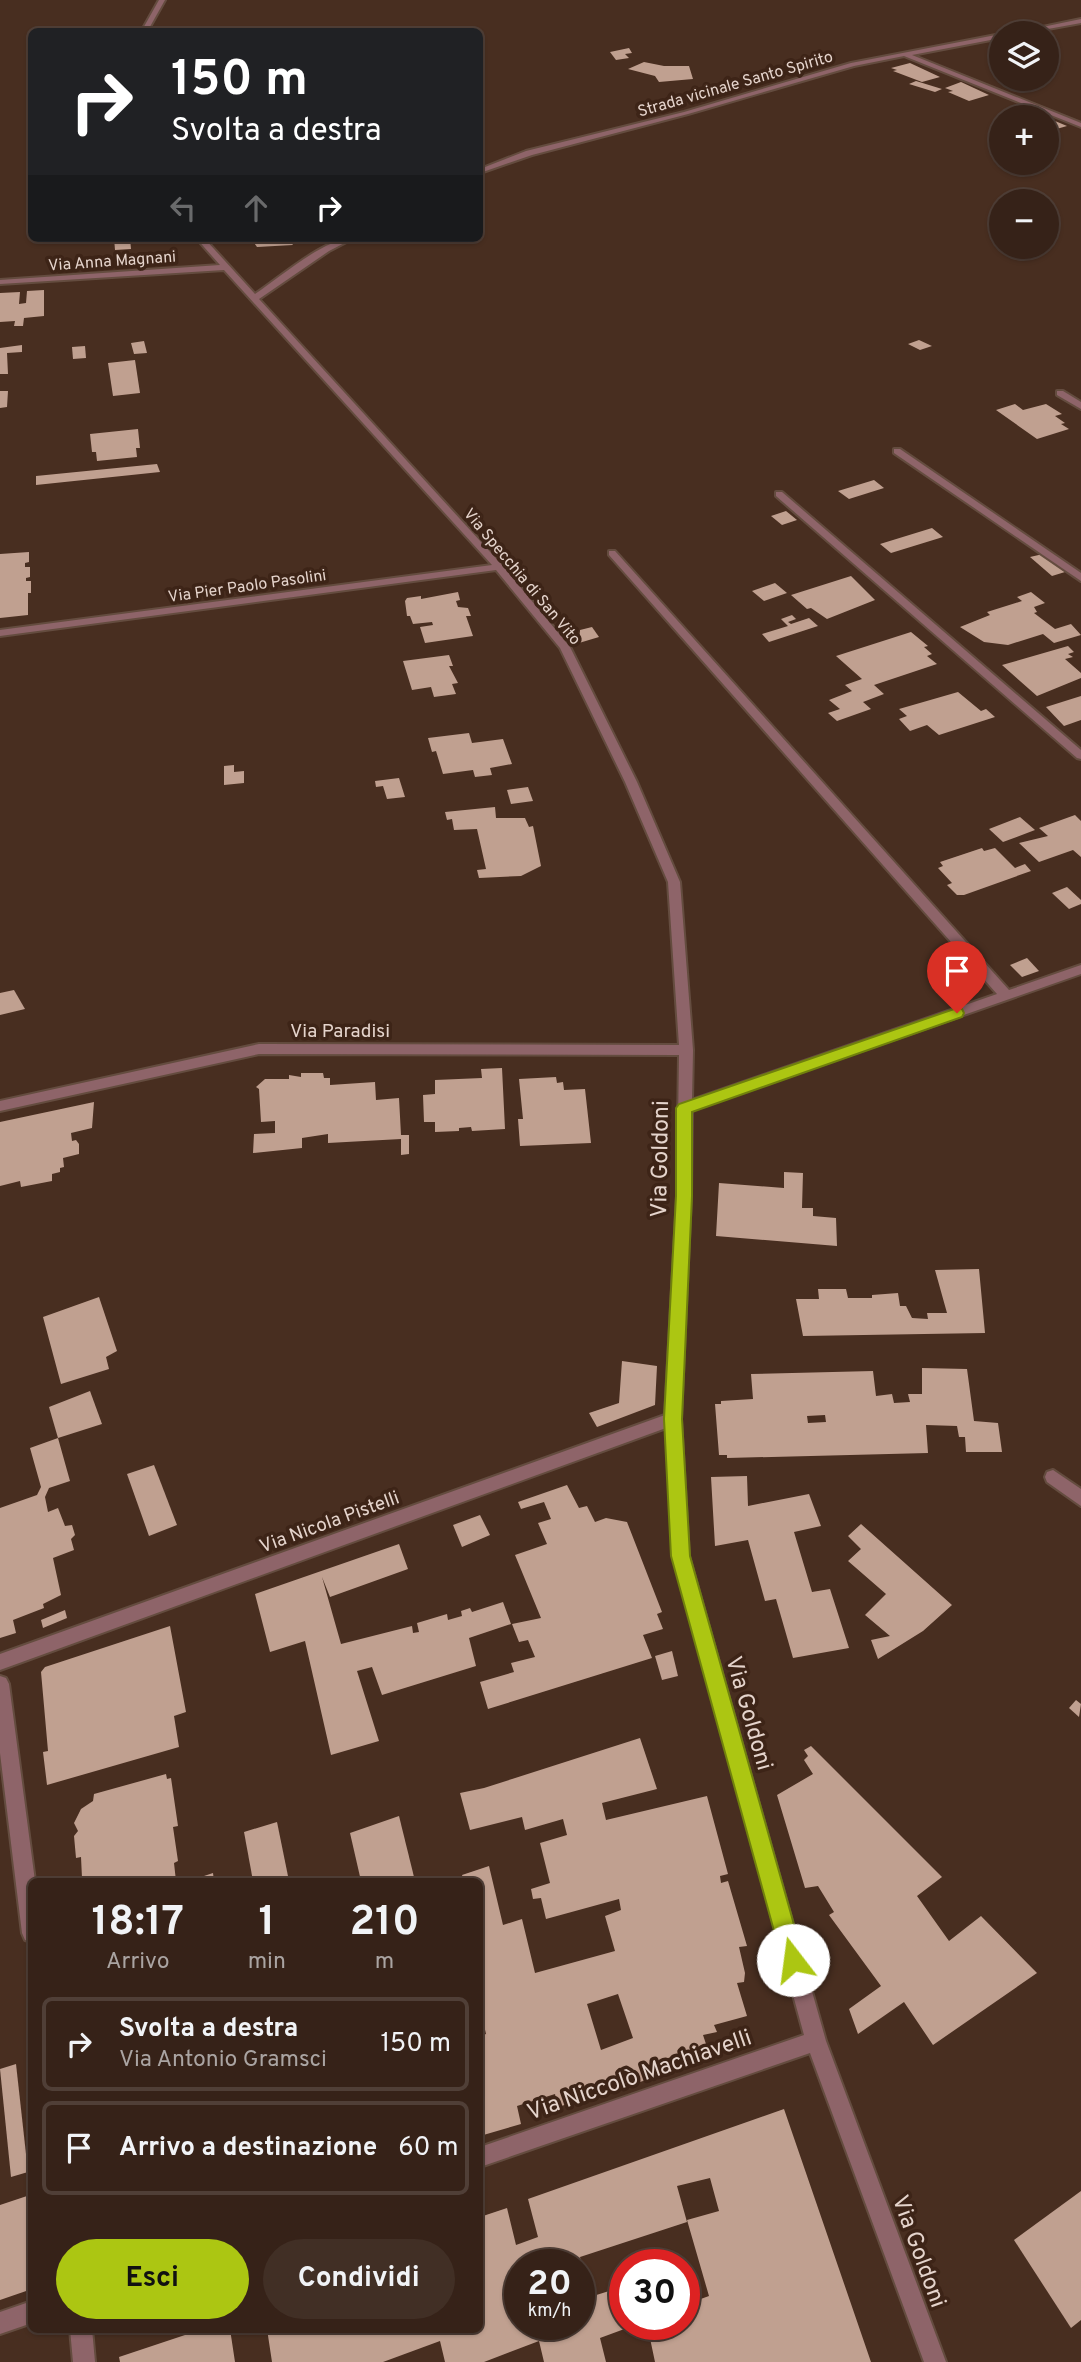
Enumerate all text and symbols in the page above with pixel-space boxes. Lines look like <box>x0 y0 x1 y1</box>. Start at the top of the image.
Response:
map controls <box>989 21 1059 259</box>
button: layers <box>989 21 1059 91</box>
street label: Strada vicinale Santo Spirito <box>636 47 836 122</box>
text: 150 m <box>171 51 308 113</box>
icon: right <box>56 56 147 147</box>
button: + <box>989 105 1059 175</box>
text: Svolta a destra <box>171 112 382 152</box>
icon: left <box>164 189 202 227</box>
icon: ahead <box>237 189 275 227</box>
icon: right <box>310 189 348 227</box>
button: − <box>989 189 1059 259</box>
street label: Via Anna Magnani <box>47 248 177 276</box>
street label: Via Specchia di San Vito <box>458 505 585 650</box>
street label: Via Pier Paolo Pasolini <box>167 566 328 608</box>
pin <box>927 941 987 1013</box>
icon: arrive <box>938 952 976 990</box>
street label: Via Paradisi <box>290 1020 390 1044</box>
street label: Via Goldoni <box>646 1100 677 1218</box>
street label: Via Nicola Pistelli <box>256 1486 403 1559</box>
street label: Via Goldoni <box>717 1653 778 1774</box>
text: 18:17 <box>91 1897 184 1950</box>
text: 1 <box>258 1897 275 1950</box>
text: 210 <box>349 1897 420 1950</box>
position arrow <box>756 1923 830 1997</box>
text: Arrivo <box>106 1948 170 1977</box>
text: min <box>248 1948 286 1977</box>
text: m <box>375 1948 394 1977</box>
text: Svolta a destra <box>119 2013 298 2046</box>
street label: Via Niccolò Machiavelli <box>524 2024 756 2128</box>
icon: right <box>60 2025 98 2063</box>
text: 150 m <box>380 2028 451 2061</box>
text: Via Antonio Gramsci <box>119 2046 327 2075</box>
icon: arrive <box>60 2129 98 2167</box>
text: Arrivo a destinazione <box>119 2132 377 2165</box>
text: 60 m <box>398 2132 459 2165</box>
street label: Via Goldoni <box>884 2192 951 2312</box>
button: Esci <box>56 2239 249 2319</box>
button: Condividi <box>263 2239 455 2319</box>
speed limit sign: 30 <box>609 2249 700 2340</box>
text: 20 <box>527 2263 572 2307</box>
text: km/h <box>528 2300 571 2323</box>

